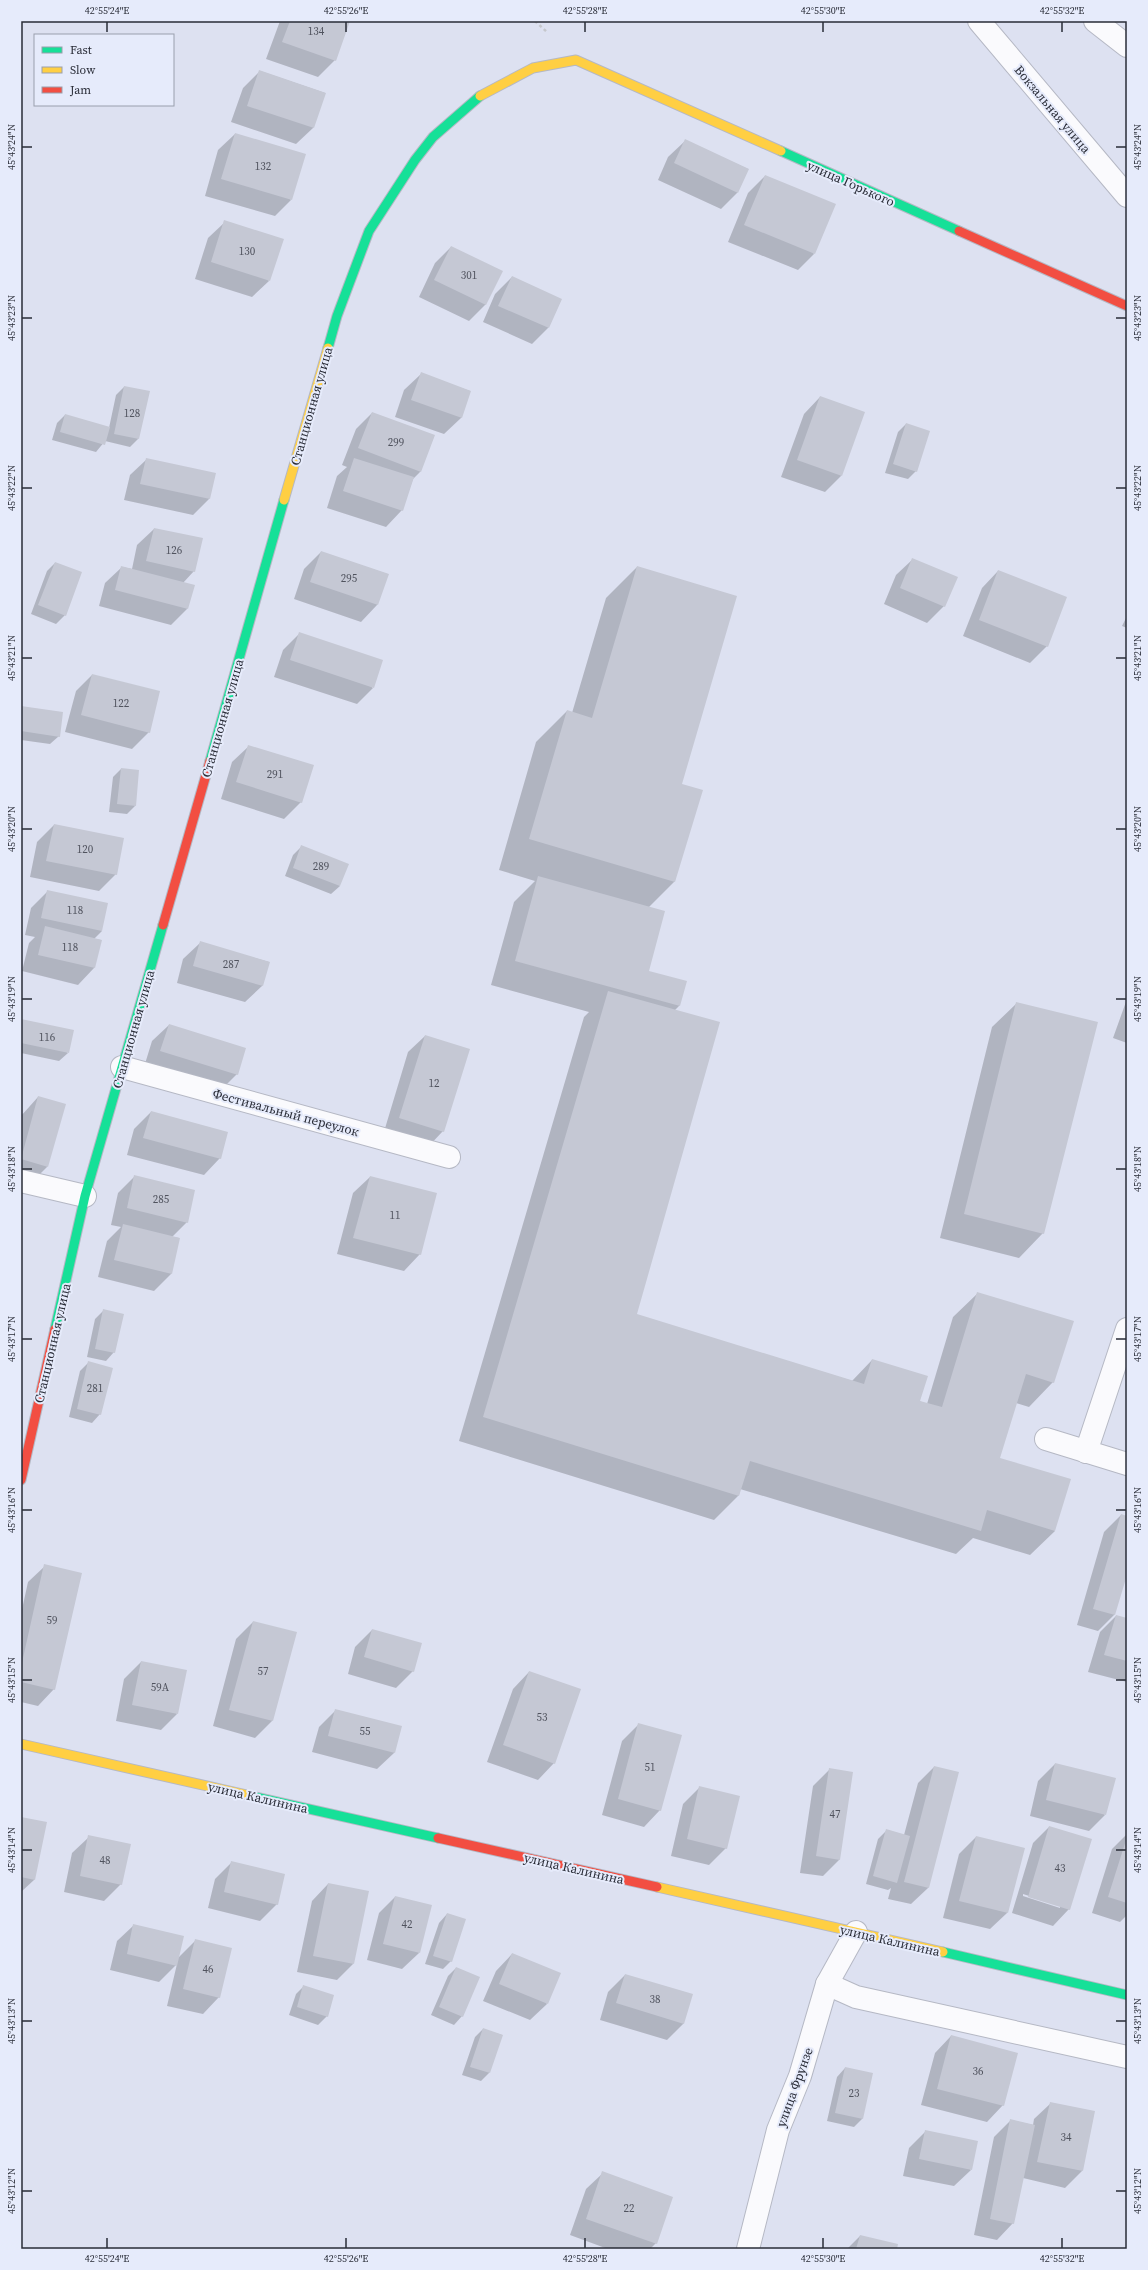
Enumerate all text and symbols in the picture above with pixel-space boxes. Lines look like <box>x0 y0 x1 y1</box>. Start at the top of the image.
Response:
text: 42°55'24"E <box>85 4 129 17</box>
text: 42°55'26"E <box>324 4 368 17</box>
text: 42°55'28"E <box>563 4 607 17</box>
text: 42°55'30"E <box>801 4 845 17</box>
text: 42°55'32"E <box>1040 4 1084 17</box>
house number: 134 <box>308 24 325 39</box>
legend <box>34 34 174 106</box>
text: Fast <box>70 42 92 58</box>
text: Slow <box>70 62 96 78</box>
street label: Вокзальная улица <box>1011 62 1095 157</box>
text: Jam <box>69 82 91 98</box>
text: 45°43'24"N <box>5 124 18 170</box>
text: 45°43'24"N <box>1131 124 1144 170</box>
street label: улица Горького <box>804 157 897 210</box>
house number: 132 <box>255 159 272 174</box>
house number: 130 <box>239 244 256 259</box>
house number: 301 <box>461 268 477 283</box>
text: 45°43'23"N <box>5 295 18 341</box>
text: 45°43'23"N <box>1131 295 1144 341</box>
street label: Станционная улица <box>286 345 337 467</box>
house number: 128 <box>124 406 140 421</box>
house number: 299 <box>388 435 404 450</box>
text: 45°43'22"N <box>5 465 18 511</box>
text: 45°43'22"N <box>1131 465 1144 511</box>
house number: 126 <box>166 543 183 558</box>
house number: 295 <box>341 571 358 586</box>
text: 45°43'21"N <box>5 635 18 681</box>
text: 45°43'21"N <box>1131 635 1144 681</box>
street label: Станционная улица <box>197 657 248 779</box>
house number: 122 <box>113 696 130 711</box>
house number: 291 <box>267 767 283 782</box>
text: 45°43'20"N <box>5 806 18 852</box>
text: 45°43'20"N <box>1131 806 1144 852</box>
house number: 120 <box>77 842 94 857</box>
house number: 289 <box>313 859 329 874</box>
house number: 118 <box>67 903 83 918</box>
house number: 118 <box>62 940 78 955</box>
house number: 287 <box>223 957 240 972</box>
street label: Станционная улица <box>108 968 159 1090</box>
text: 45°43'19"N <box>5 976 18 1022</box>
text: 45°43'19"N <box>1131 976 1144 1022</box>
house number: 116 <box>39 1030 56 1045</box>
house number: 12 <box>429 1076 440 1091</box>
street label: Фестивальный переулок <box>211 1085 361 1140</box>
text: 45°43'18"N <box>5 1146 18 1192</box>
text: 45°43'18"N <box>1131 1146 1144 1192</box>
house number: 285 <box>153 1192 170 1207</box>
house number: 11 <box>390 1208 401 1223</box>
street label: Станционная улица <box>30 1281 75 1405</box>
text: 45°43'17"N <box>5 1316 18 1362</box>
text: 45°43'17"N <box>1131 1316 1144 1362</box>
house number: 281 <box>87 1381 103 1396</box>
text: 45°43'16"N <box>5 1487 18 1533</box>
text: 45°43'16"N <box>1131 1487 1144 1533</box>
house number: 59 <box>47 1613 58 1628</box>
text: 45°43'15"N <box>5 1657 18 1703</box>
text: 45°43'15"N <box>1131 1657 1144 1703</box>
house number: 57 <box>258 1664 269 1679</box>
house number: 59А <box>151 1680 170 1695</box>
house number: 53 <box>537 1710 548 1725</box>
house number: 55 <box>360 1724 371 1739</box>
house number: 51 <box>645 1760 656 1775</box>
street label: улица Калинина <box>206 1778 310 1817</box>
house number: 47 <box>830 1807 841 1822</box>
text: 45°43'14"N <box>5 1827 18 1873</box>
text: 45°43'14"N <box>1131 1827 1144 1873</box>
street label: улица Калинина <box>522 1849 626 1888</box>
house number: 48 <box>100 1853 111 1868</box>
house number: 43 <box>1055 1861 1066 1876</box>
house number: 42 <box>402 1917 413 1932</box>
street label: улица Калинина <box>838 1921 942 1960</box>
house number: 46 <box>203 1962 214 1977</box>
house number: 38 <box>650 1992 661 2007</box>
text: 45°43'13"N <box>5 1998 18 2044</box>
text: 45°43'13"N <box>1131 1998 1144 2044</box>
street label: улица Фрунзе <box>772 2045 817 2129</box>
house number: 36 <box>973 2064 984 2079</box>
house number: 23 <box>849 2086 860 2101</box>
house number: 34 <box>1061 2130 1072 2145</box>
text: 45°43'12"N <box>5 2168 18 2214</box>
text: 45°43'12"N <box>1131 2168 1144 2214</box>
house number: 22 <box>624 2201 635 2216</box>
text: 42°55'24"E <box>85 2252 129 2265</box>
text: 42°55'26"E <box>324 2252 368 2265</box>
text: 42°55'28"E <box>563 2252 607 2265</box>
text: 42°55'30"E <box>801 2252 845 2265</box>
text: 42°55'32"E <box>1040 2252 1084 2265</box>

